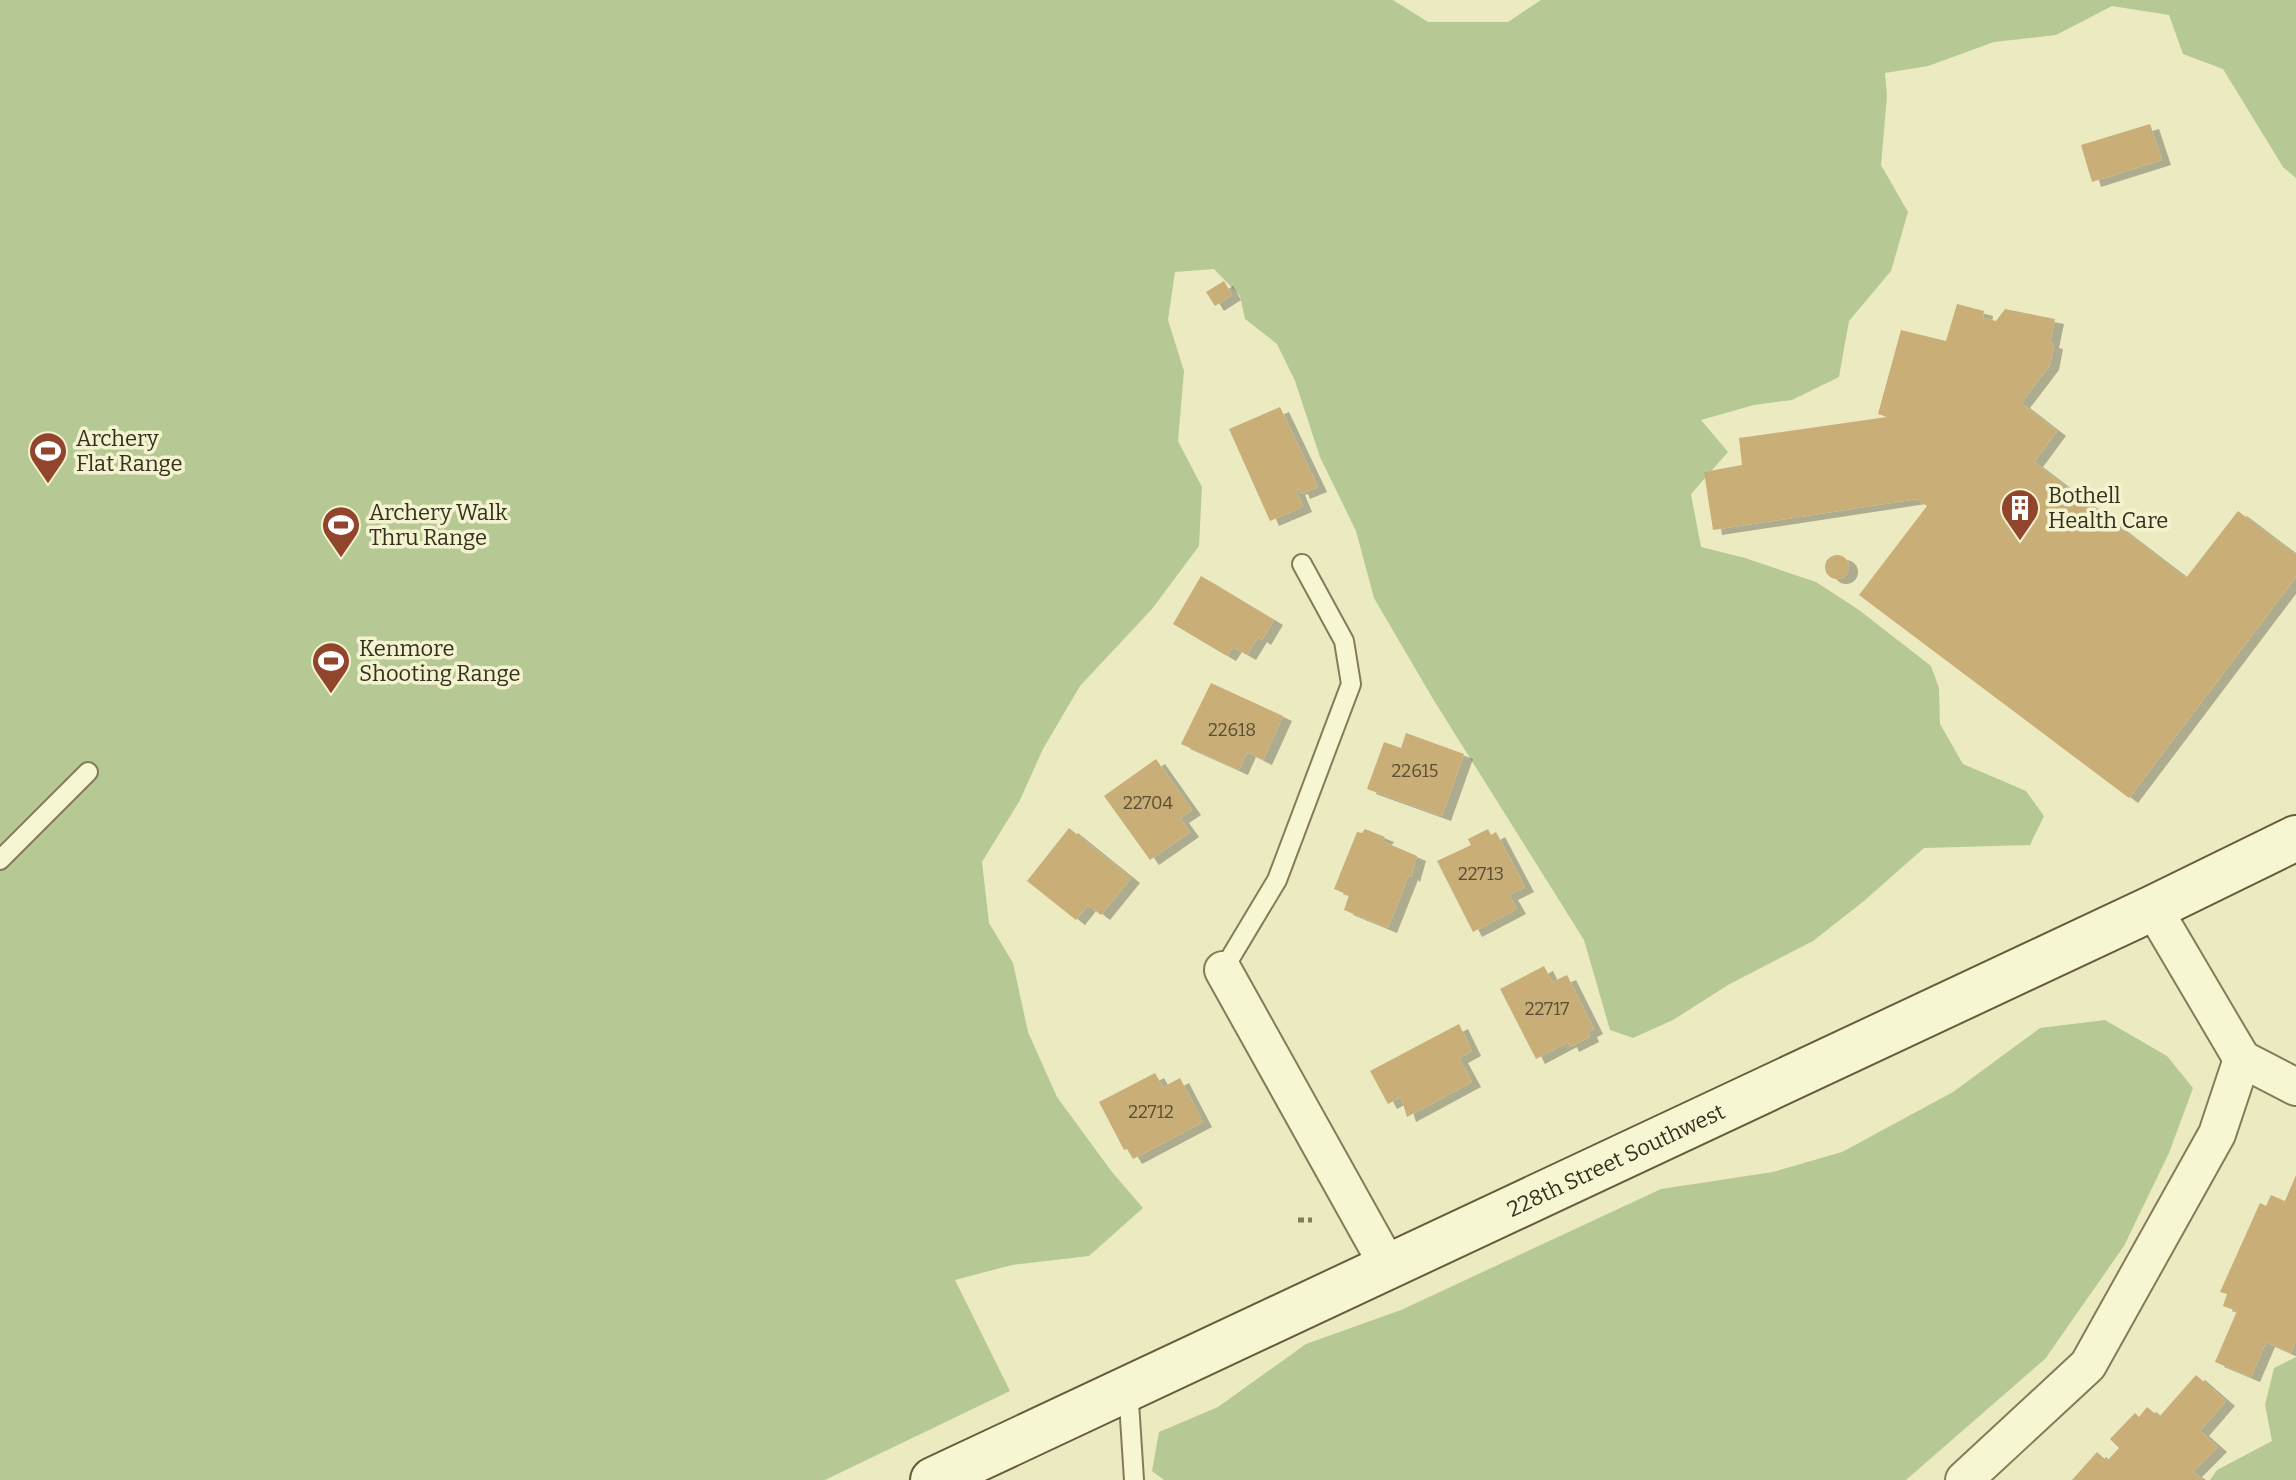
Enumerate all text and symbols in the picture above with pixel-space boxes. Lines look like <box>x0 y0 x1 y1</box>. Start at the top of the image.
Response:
place label: Archery Flat Range <box>76 425 183 477</box>
sports icon: Archery Flat Range <box>27 430 69 485</box>
place label: Bothell Health Care <box>2048 482 2168 534</box>
building icon: Bothell Health Care <box>1999 487 2041 542</box>
place label: Archery Walk Thru Range <box>369 499 508 551</box>
sports icon: Archery Walk Thru Range <box>320 504 362 559</box>
place label: Kenmore Shooting Range <box>359 635 520 687</box>
sports icon: Kenmore Shooting Range <box>310 640 352 695</box>
house number: 22618 <box>1208 719 1256 741</box>
house number: 22615 <box>1392 760 1438 782</box>
house number: 22704 <box>1123 792 1174 814</box>
house number: 22713 <box>1458 863 1504 885</box>
house number: 22717 <box>1525 998 1569 1020</box>
street label: 228th Street Southwest <box>1503 1098 1729 1223</box>
house number: 22712 <box>1128 1101 1174 1123</box>

